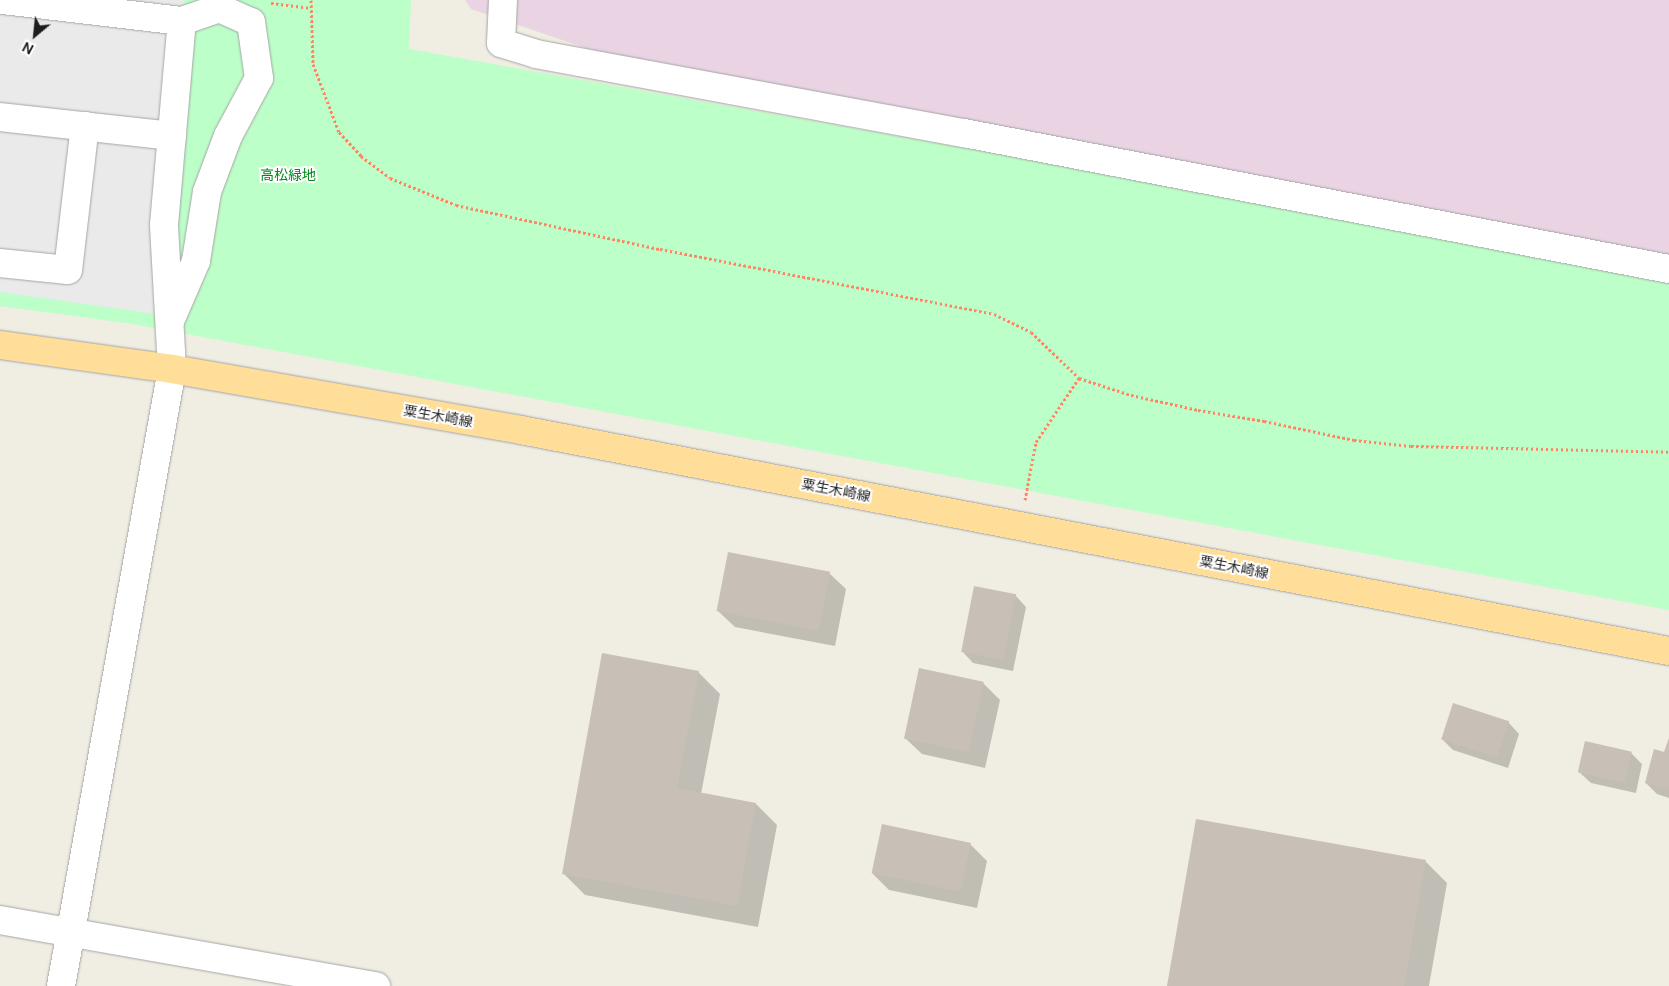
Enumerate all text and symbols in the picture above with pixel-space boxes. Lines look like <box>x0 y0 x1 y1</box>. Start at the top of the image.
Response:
north arrow <box>10 10 60 60</box>
text: N <box>19 38 37 59</box>
park label: 高松緑地 <box>260 167 316 183</box>
street label: 粟生木崎線 <box>402 402 474 430</box>
street label: 粟生木崎線 <box>800 475 872 505</box>
street label: 粟生木崎線 <box>1198 552 1270 582</box>

